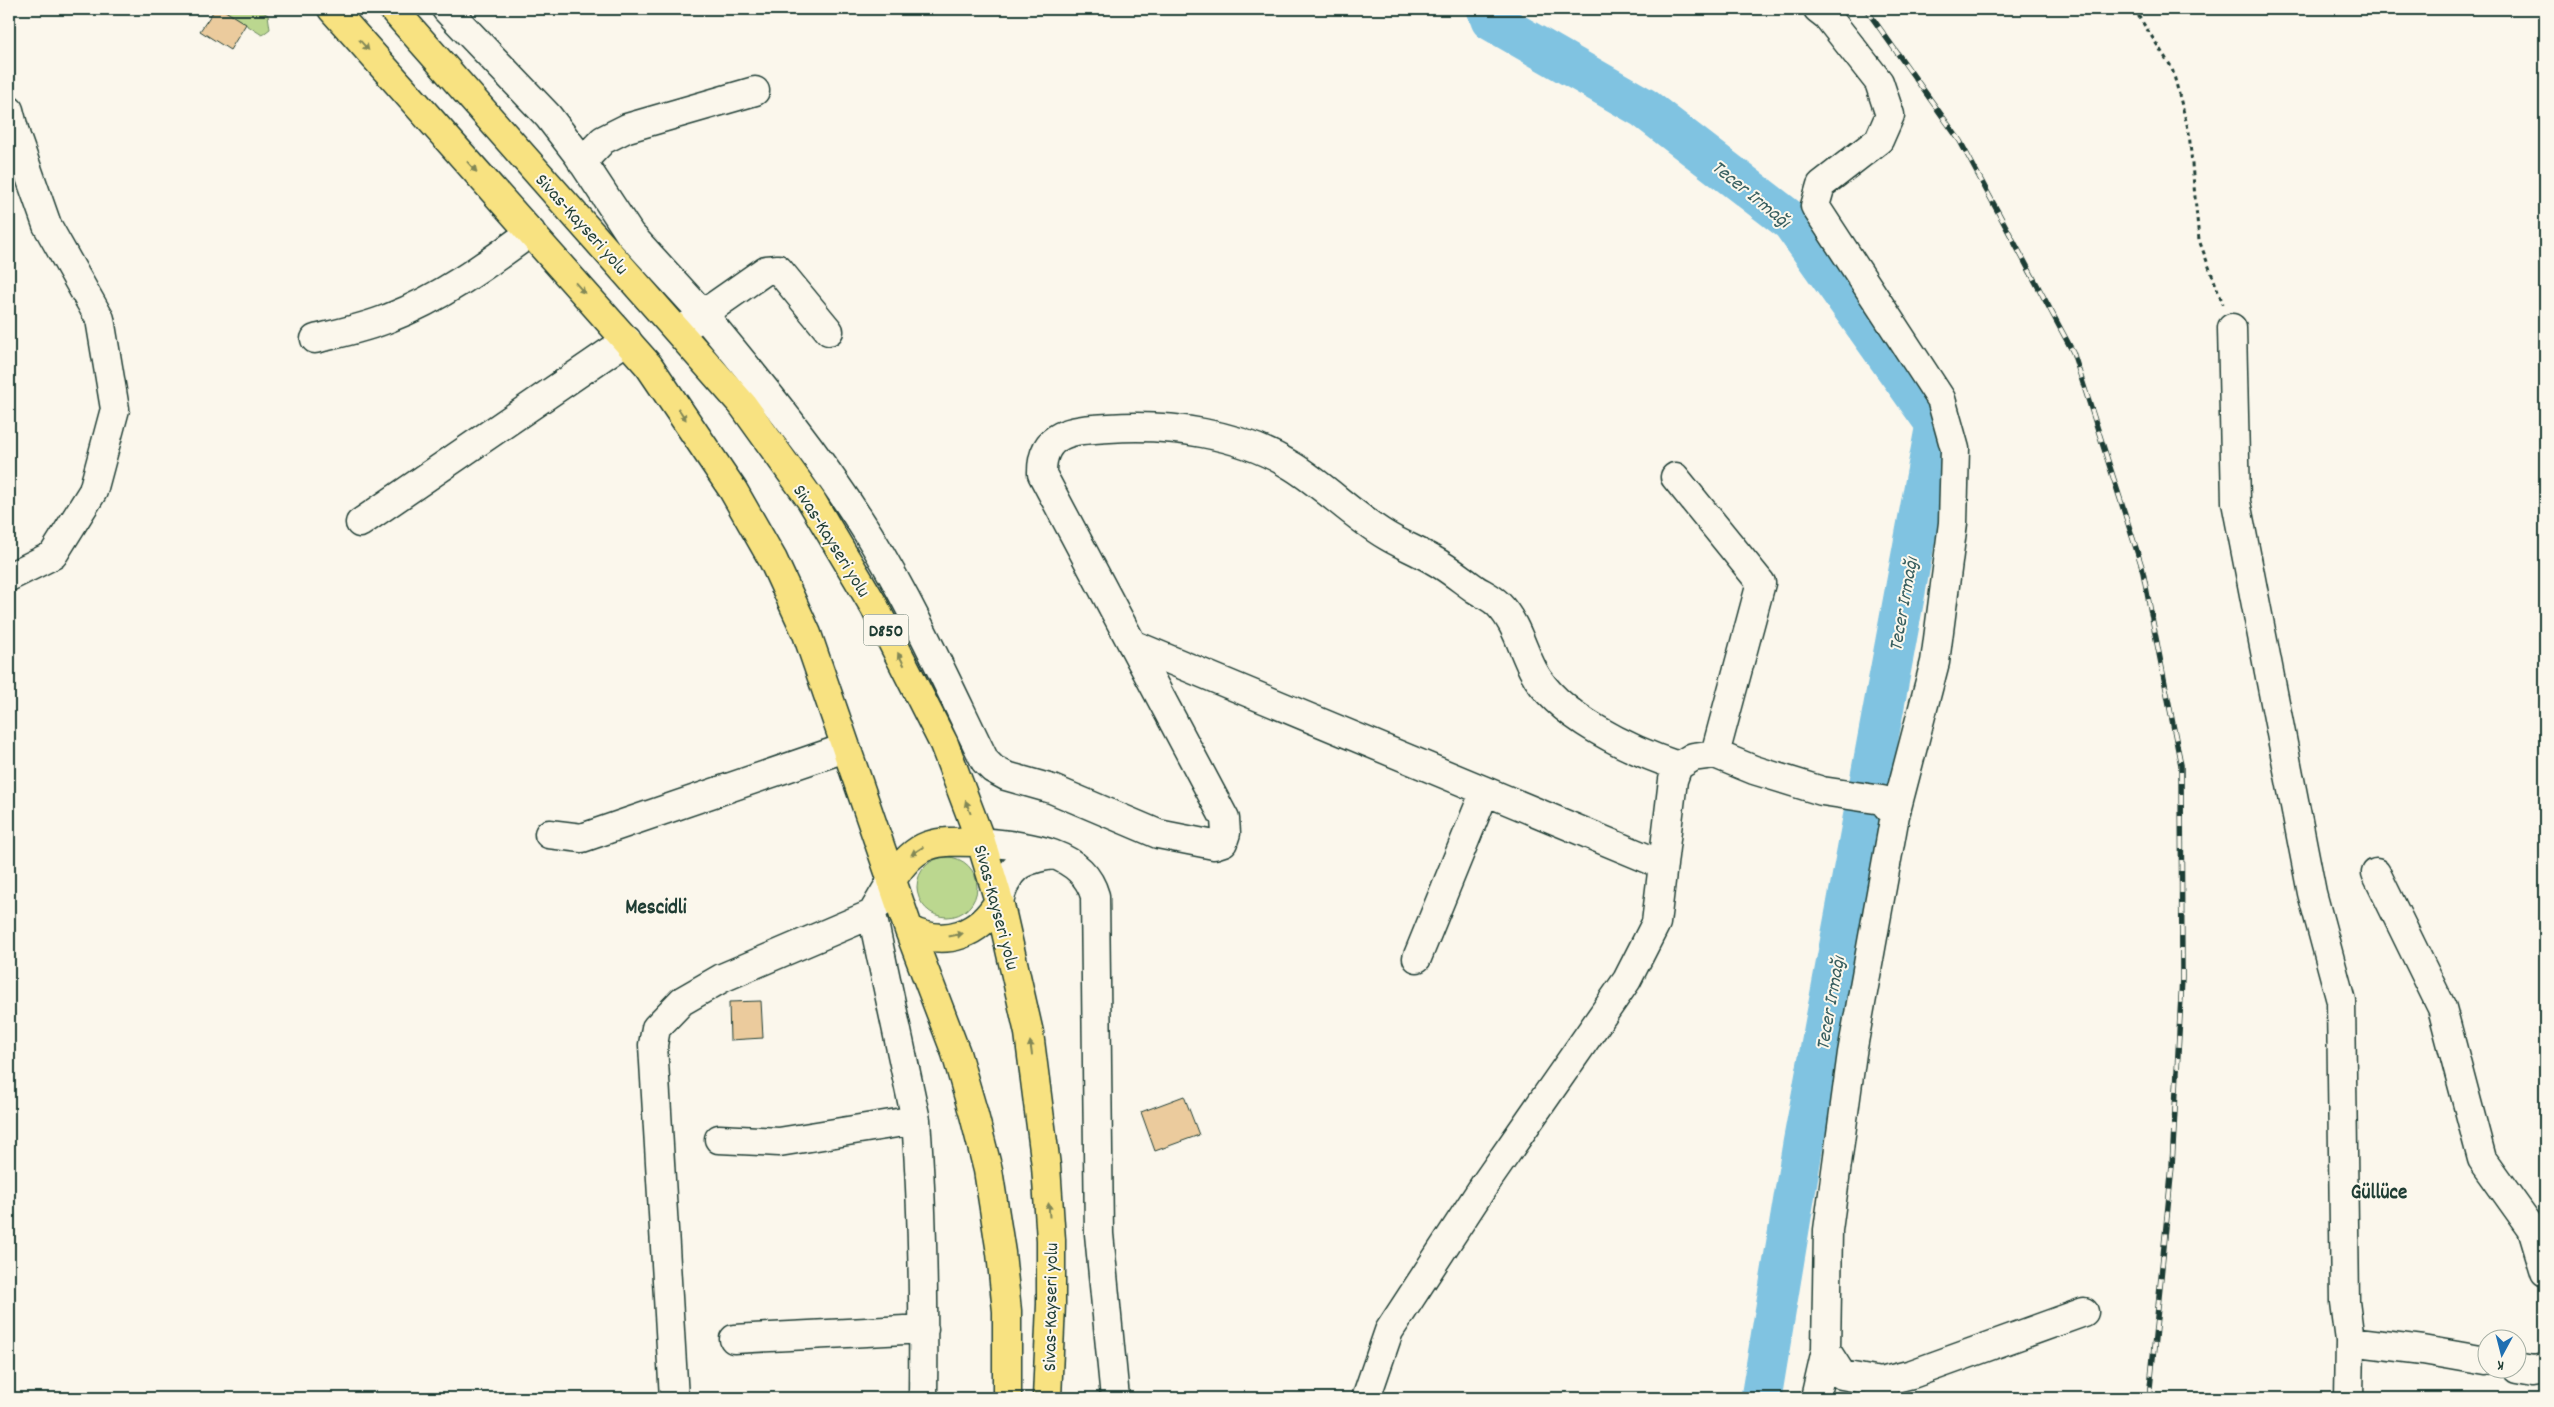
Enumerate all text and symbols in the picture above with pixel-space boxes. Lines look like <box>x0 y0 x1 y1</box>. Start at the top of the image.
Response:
one-way arrow <box>359 39 370 52</box>
water label: Tecer Irmağı <box>1704 155 1797 237</box>
one-way arrow <box>467 160 478 173</box>
street label: Sivas-Kayseri yolu <box>527 168 633 282</box>
one-way arrow <box>575 281 586 294</box>
one-way arrow <box>677 408 687 421</box>
street label: Sivas-Kayseri yolu <box>784 480 876 604</box>
water label: Tecer Irmağı <box>1883 554 1927 654</box>
road number: D850 <box>864 614 908 646</box>
one-way arrow <box>897 652 905 666</box>
one-way arrow <box>964 799 972 814</box>
street label: Sivas-Kayseri yolu <box>965 842 1024 974</box>
one-way arrow <box>910 846 924 856</box>
district label: Mescidli <box>625 894 687 924</box>
one-way arrow <box>949 931 965 939</box>
water label: Tecer Irmağı <box>1810 953 1854 1053</box>
one-way arrow <box>1027 1040 1035 1056</box>
district label: Güllüce <box>2351 1179 2407 1209</box>
one-way arrow <box>1044 1201 1052 1217</box>
street label: Sivas-Kayseri yolu <box>1038 1242 1067 1372</box>
north arrow <box>2476 1330 2526 1380</box>
text: K <box>2496 1355 2505 1375</box>

